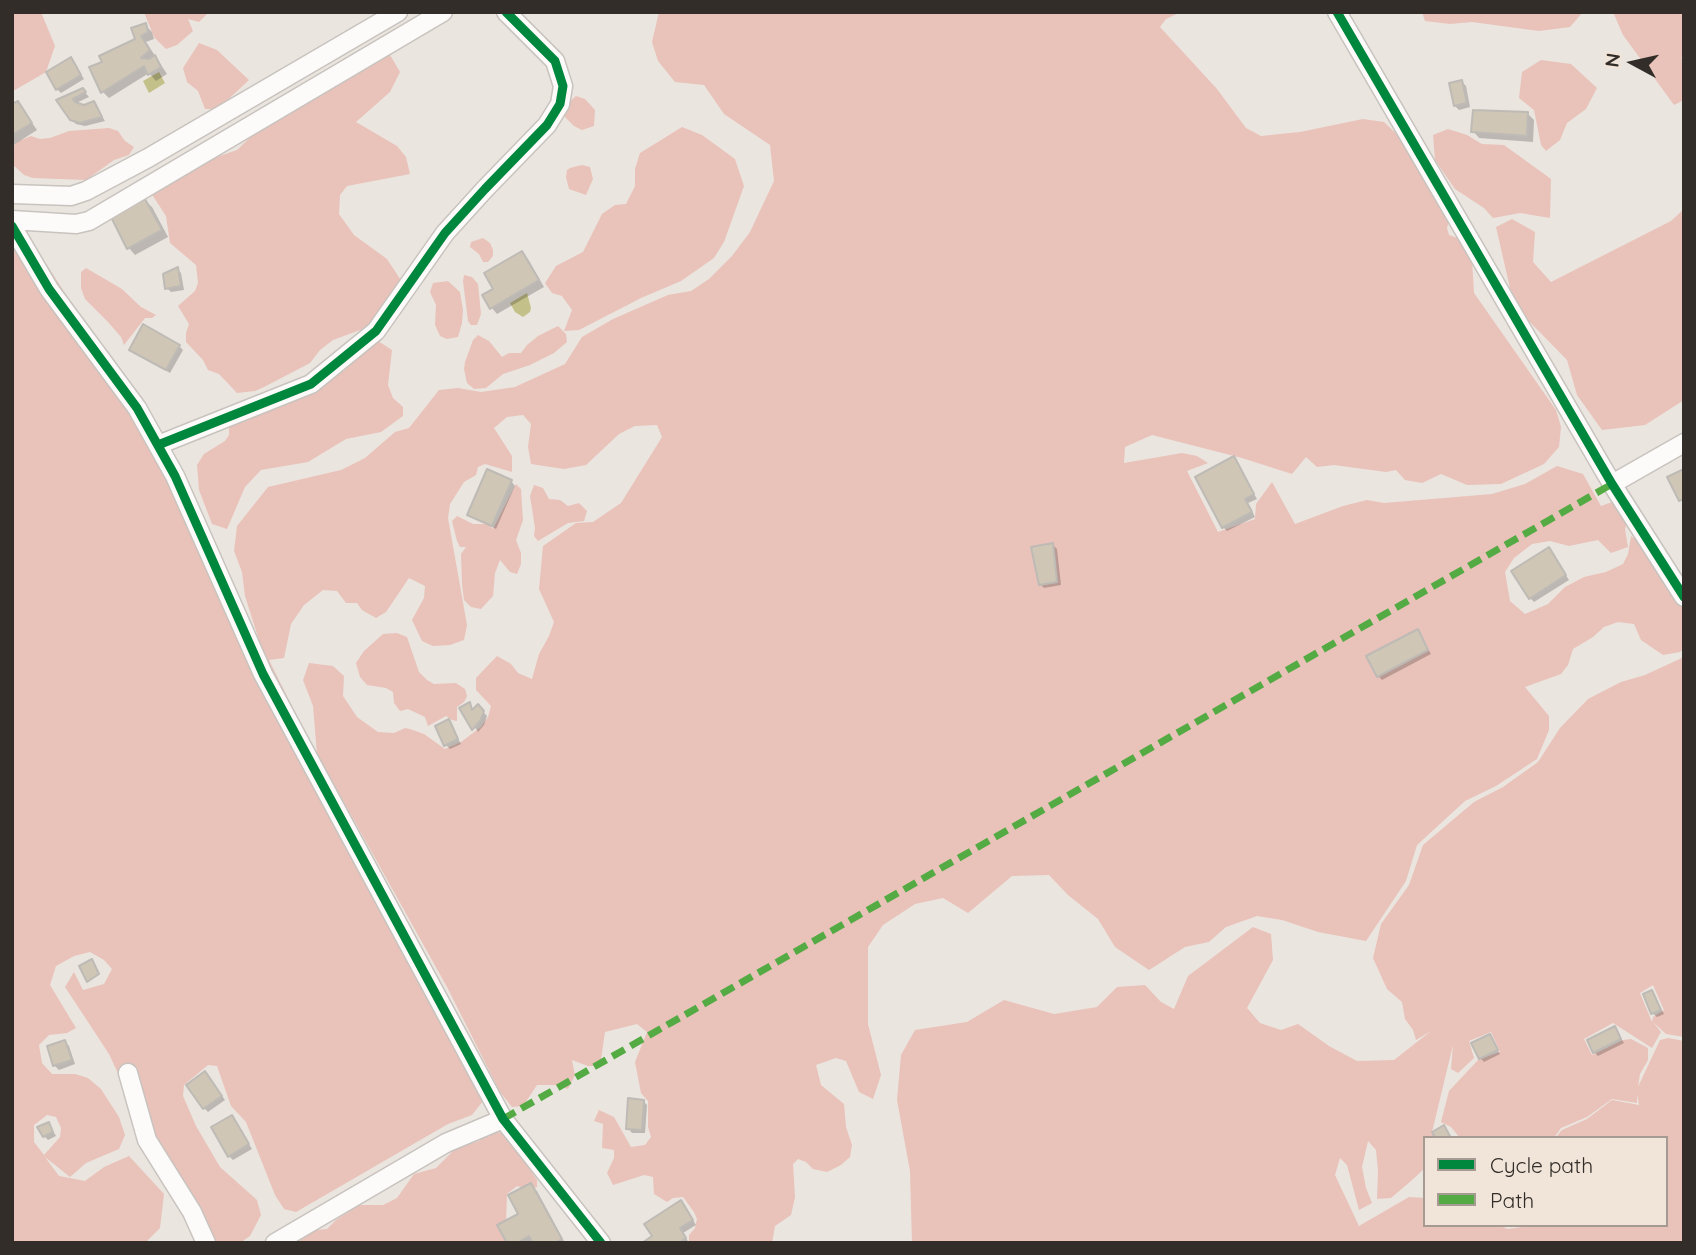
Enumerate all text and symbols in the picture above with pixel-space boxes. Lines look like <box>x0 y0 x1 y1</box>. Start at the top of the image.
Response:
north arrow <box>1598 28 1668 98</box>
text: N <box>1599 51 1625 69</box>
legend <box>1423 1136 1668 1227</box>
text: Cycle path <box>1490 1152 1593 1178</box>
text: Path <box>1490 1187 1534 1213</box>

